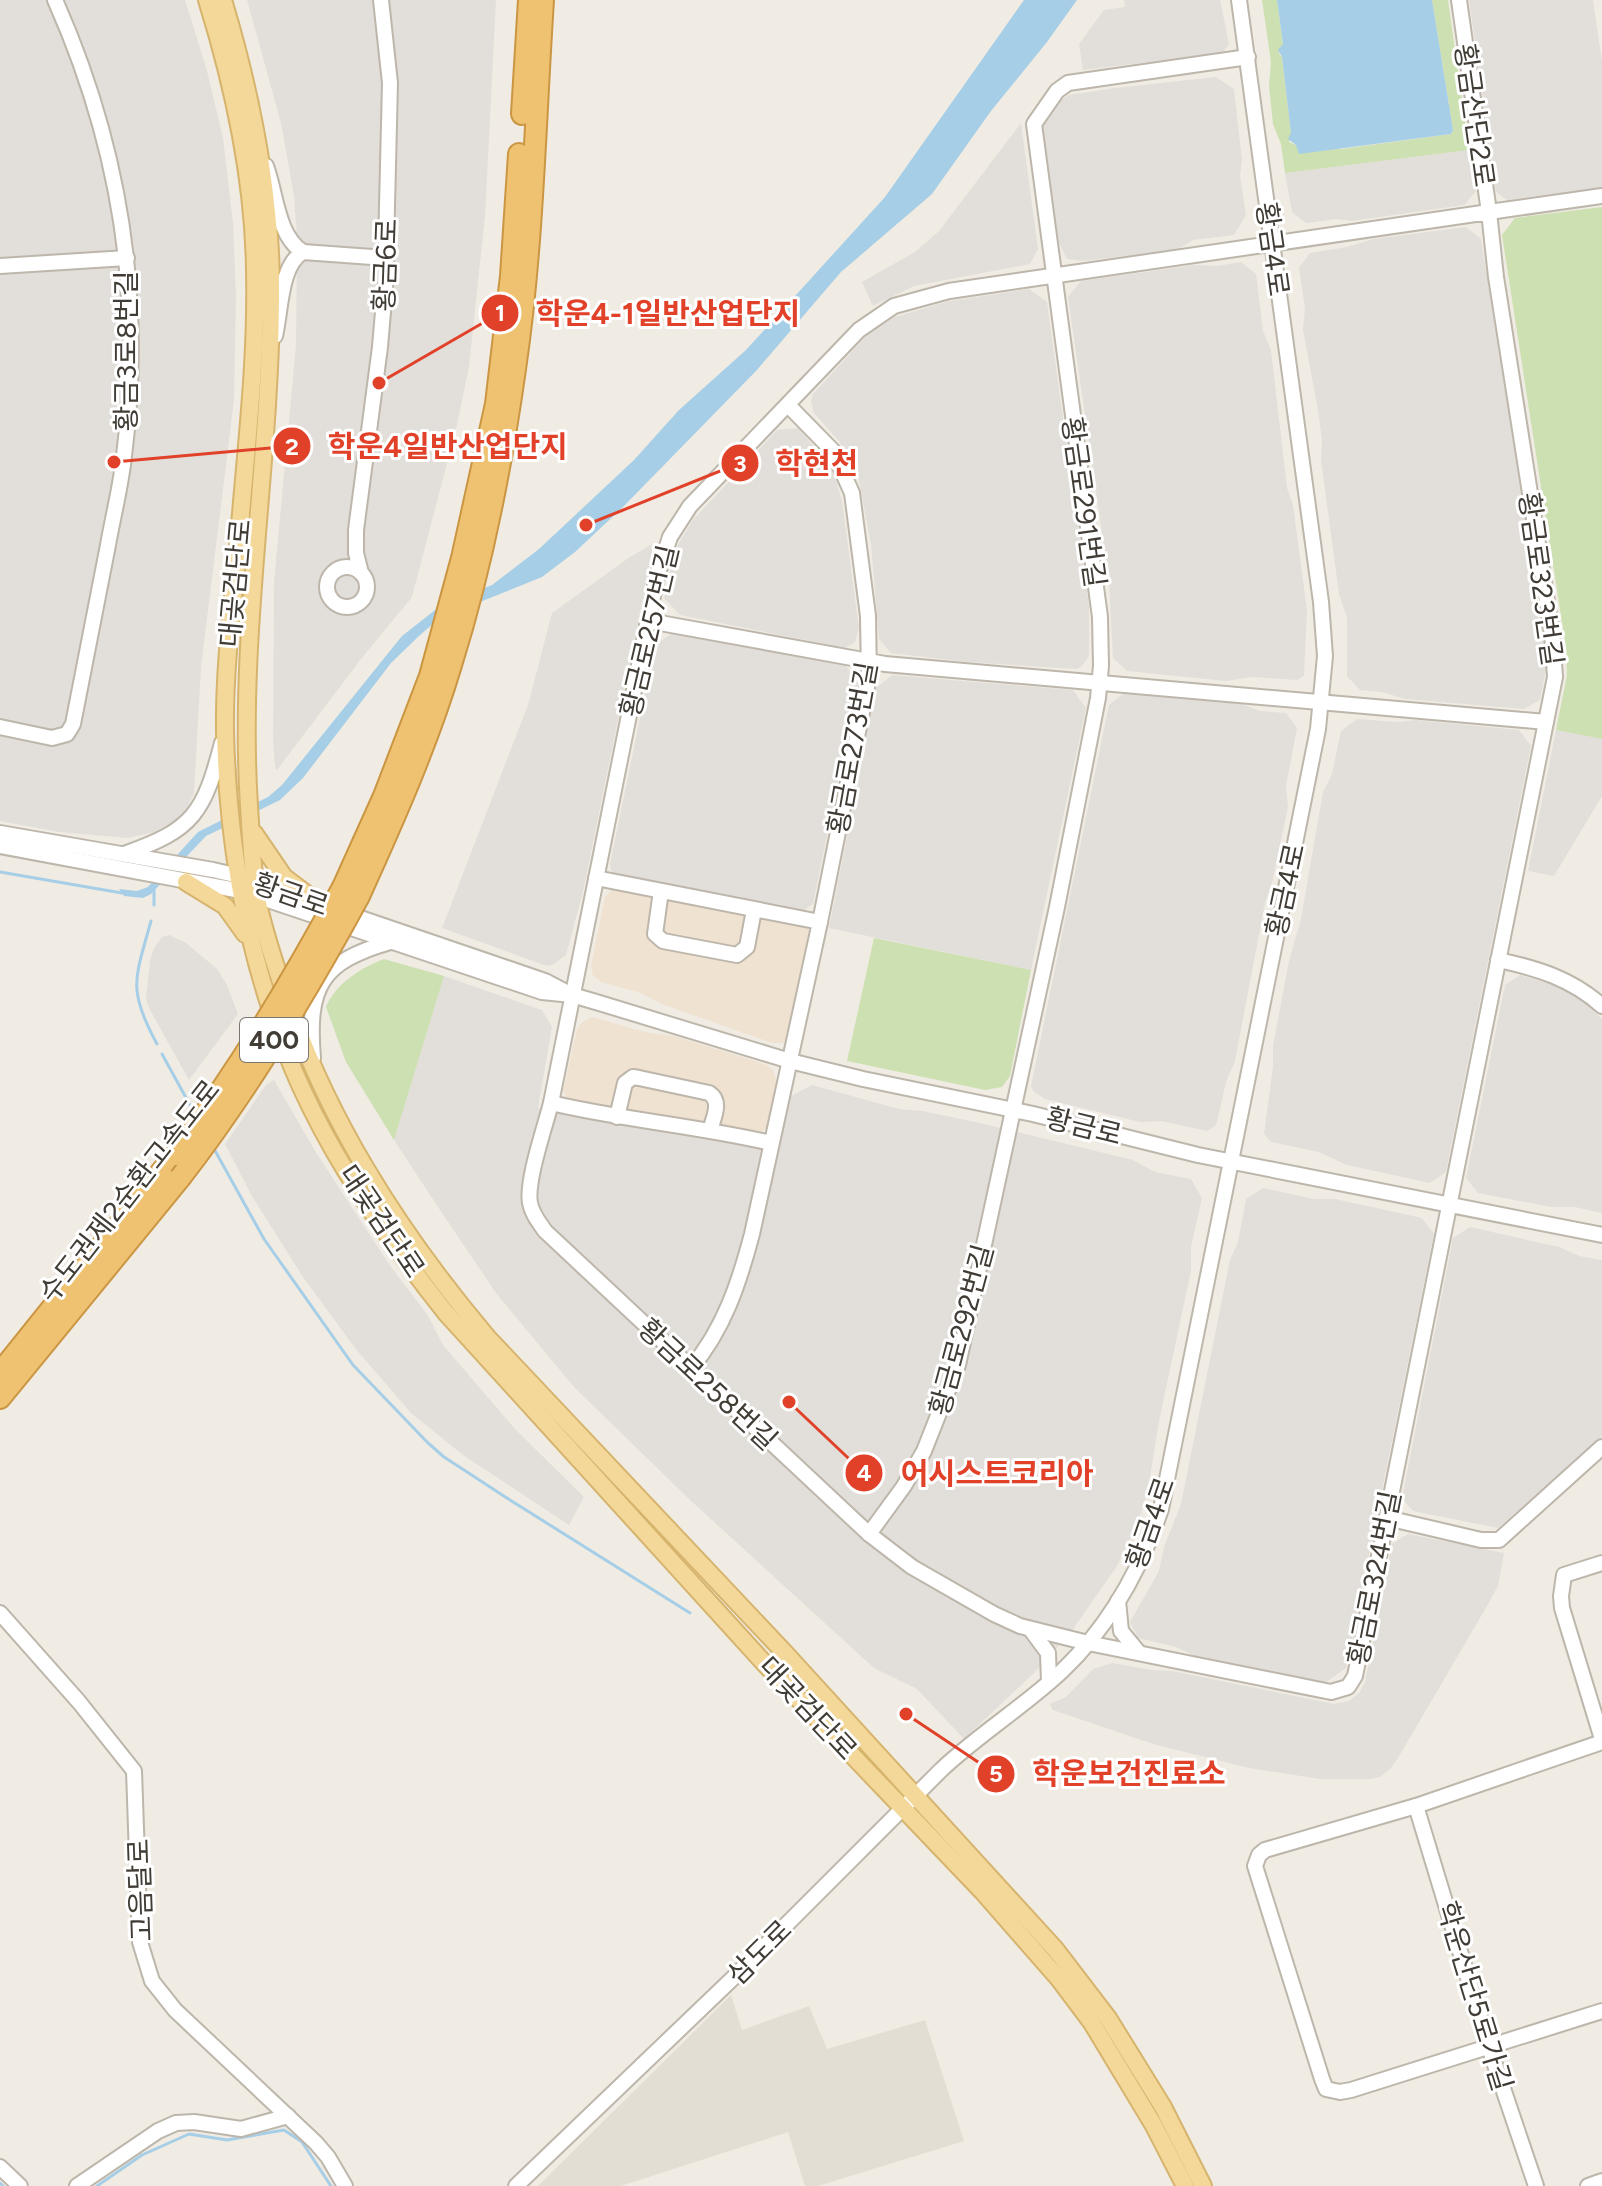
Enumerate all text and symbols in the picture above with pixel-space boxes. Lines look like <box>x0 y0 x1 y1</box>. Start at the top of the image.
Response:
street label: 황금산단2로 <box>1448 41 1502 189</box>
street label: 황금4로 <box>1250 200 1296 298</box>
street label: 황금6로 <box>366 218 404 312</box>
street label: 황금3로8번길 <box>109 270 143 432</box>
callout: 학운4-1일반산업단지 <box>480 286 816 340</box>
text: 학운4-1일반산업단지 <box>536 295 800 332</box>
text: 1 <box>495 298 505 327</box>
street label: 황금로291번길 <box>1055 415 1113 589</box>
callout: 학운4일반산업단지 <box>272 419 583 473</box>
text: 학운4일반산업단지 <box>328 428 568 465</box>
text: 2 <box>285 432 299 461</box>
callout: 학현천 <box>720 436 875 490</box>
text: 학현천 <box>776 445 858 482</box>
text: 3 <box>733 449 747 478</box>
street label: 황금로323번길 <box>1512 490 1570 668</box>
street label: 대곶검단로 <box>212 517 258 649</box>
street label: 황금로257번길 <box>613 542 685 720</box>
street label: 황금로273번길 <box>820 659 884 837</box>
street label: 황금4로 <box>1259 840 1311 940</box>
street label: 황금로 <box>249 865 333 923</box>
road number: 400 <box>240 1018 308 1062</box>
street label: 수도권제2순환고속도로 <box>31 1073 227 1309</box>
street label: 황금로 <box>1042 1100 1126 1152</box>
street label: 대곶검단로 <box>332 1158 432 1284</box>
street label: 황금로292번길 <box>922 1241 1000 1419</box>
street label: 황금로258번길 <box>631 1311 785 1457</box>
callout: 어시스트코리아 <box>844 1446 1109 1500</box>
text: 어시스트코리아 <box>900 1455 1094 1492</box>
text: 4 <box>856 1458 872 1487</box>
street label: 황금4로 <box>1119 1473 1181 1573</box>
street label: 황금로324번길 <box>1340 1488 1408 1668</box>
street label: 대곶검단로 <box>752 1649 864 1767</box>
callout: 학운보건진료소 <box>976 1747 1242 1801</box>
text: 학운보건진료소 <box>1032 1755 1226 1792</box>
text: 5 <box>989 1759 1003 1788</box>
street label: 고음달로 <box>121 1838 159 1942</box>
street label: 학운산단5로가길 <box>1430 1897 1520 2095</box>
street label: 삼도로 <box>720 1913 798 1991</box>

